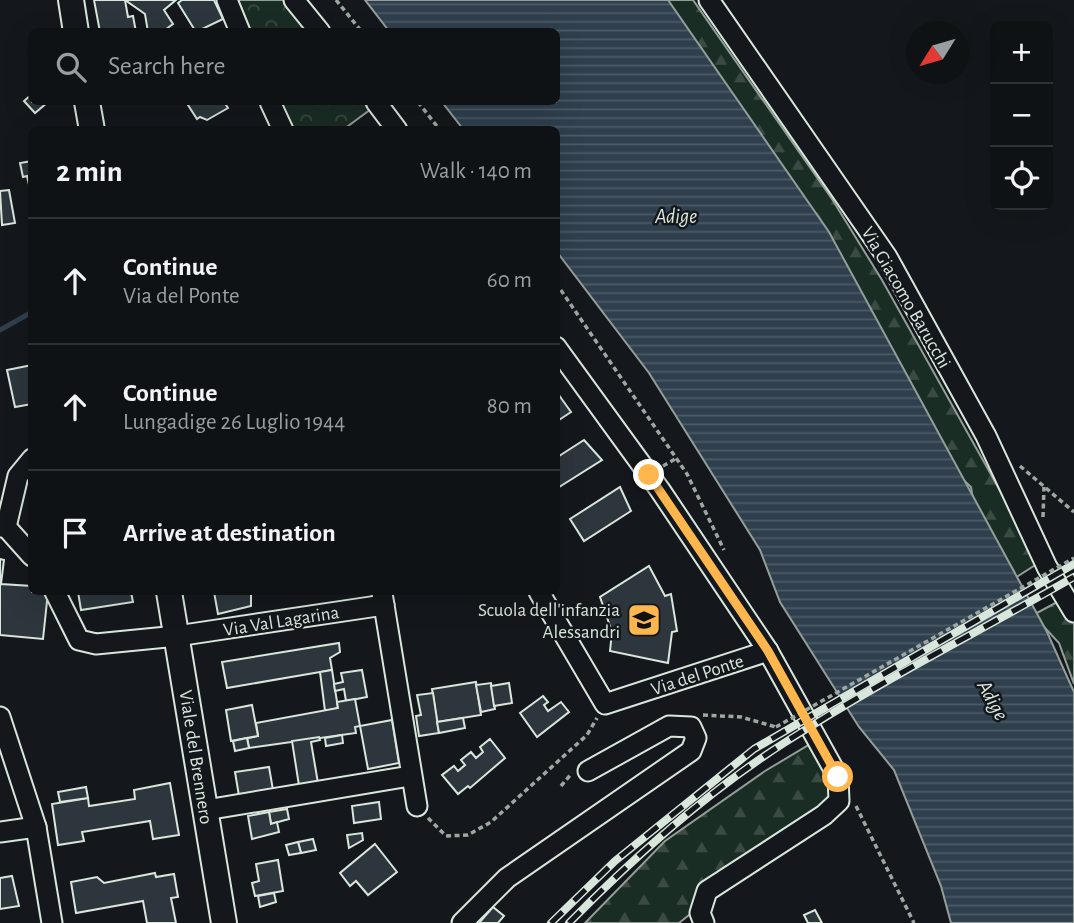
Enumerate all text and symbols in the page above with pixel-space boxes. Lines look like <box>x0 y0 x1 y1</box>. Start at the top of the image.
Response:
north arrow <box>906 21 969 84</box>
map controls <box>990 21 1053 210</box>
button: + <box>990 21 1053 84</box>
search box <box>28 28 560 105</box>
icon: search <box>52 48 90 86</box>
text: Search here <box>108 53 226 79</box>
button: − <box>990 84 1053 147</box>
button: locate <box>990 147 1053 210</box>
text: 2 min <box>56 157 123 187</box>
text: Walk · 140 m <box>420 160 532 183</box>
water label: Adige <box>654 206 697 227</box>
street label: Via Giacomo Barucchi <box>858 224 954 372</box>
text: Continue <box>123 254 218 280</box>
icon: ahead <box>56 262 94 300</box>
text: 60 m <box>487 269 532 292</box>
text: Via del Ponte <box>123 285 240 308</box>
text: Continue <box>123 380 218 406</box>
icon: ahead <box>56 388 94 426</box>
text: 80 m <box>487 395 532 418</box>
text: Lungadige 26 Luglio 1944 <box>123 411 345 434</box>
route end <box>633 459 664 490</box>
icon: arrive <box>56 514 94 552</box>
text: Arrive at destination <box>123 520 336 546</box>
place label: Scuola dell'infanzia Alessandri <box>478 601 620 642</box>
school or university icon: Scuola dell'infanzia Alessandri <box>625 601 663 639</box>
street label: Via Val Lagarina <box>222 603 341 640</box>
street label: Via del Ponte <box>649 652 746 699</box>
water label: Adige <box>973 676 1012 724</box>
street label: Viale del Brennero <box>176 689 216 826</box>
route start <box>822 761 853 792</box>

